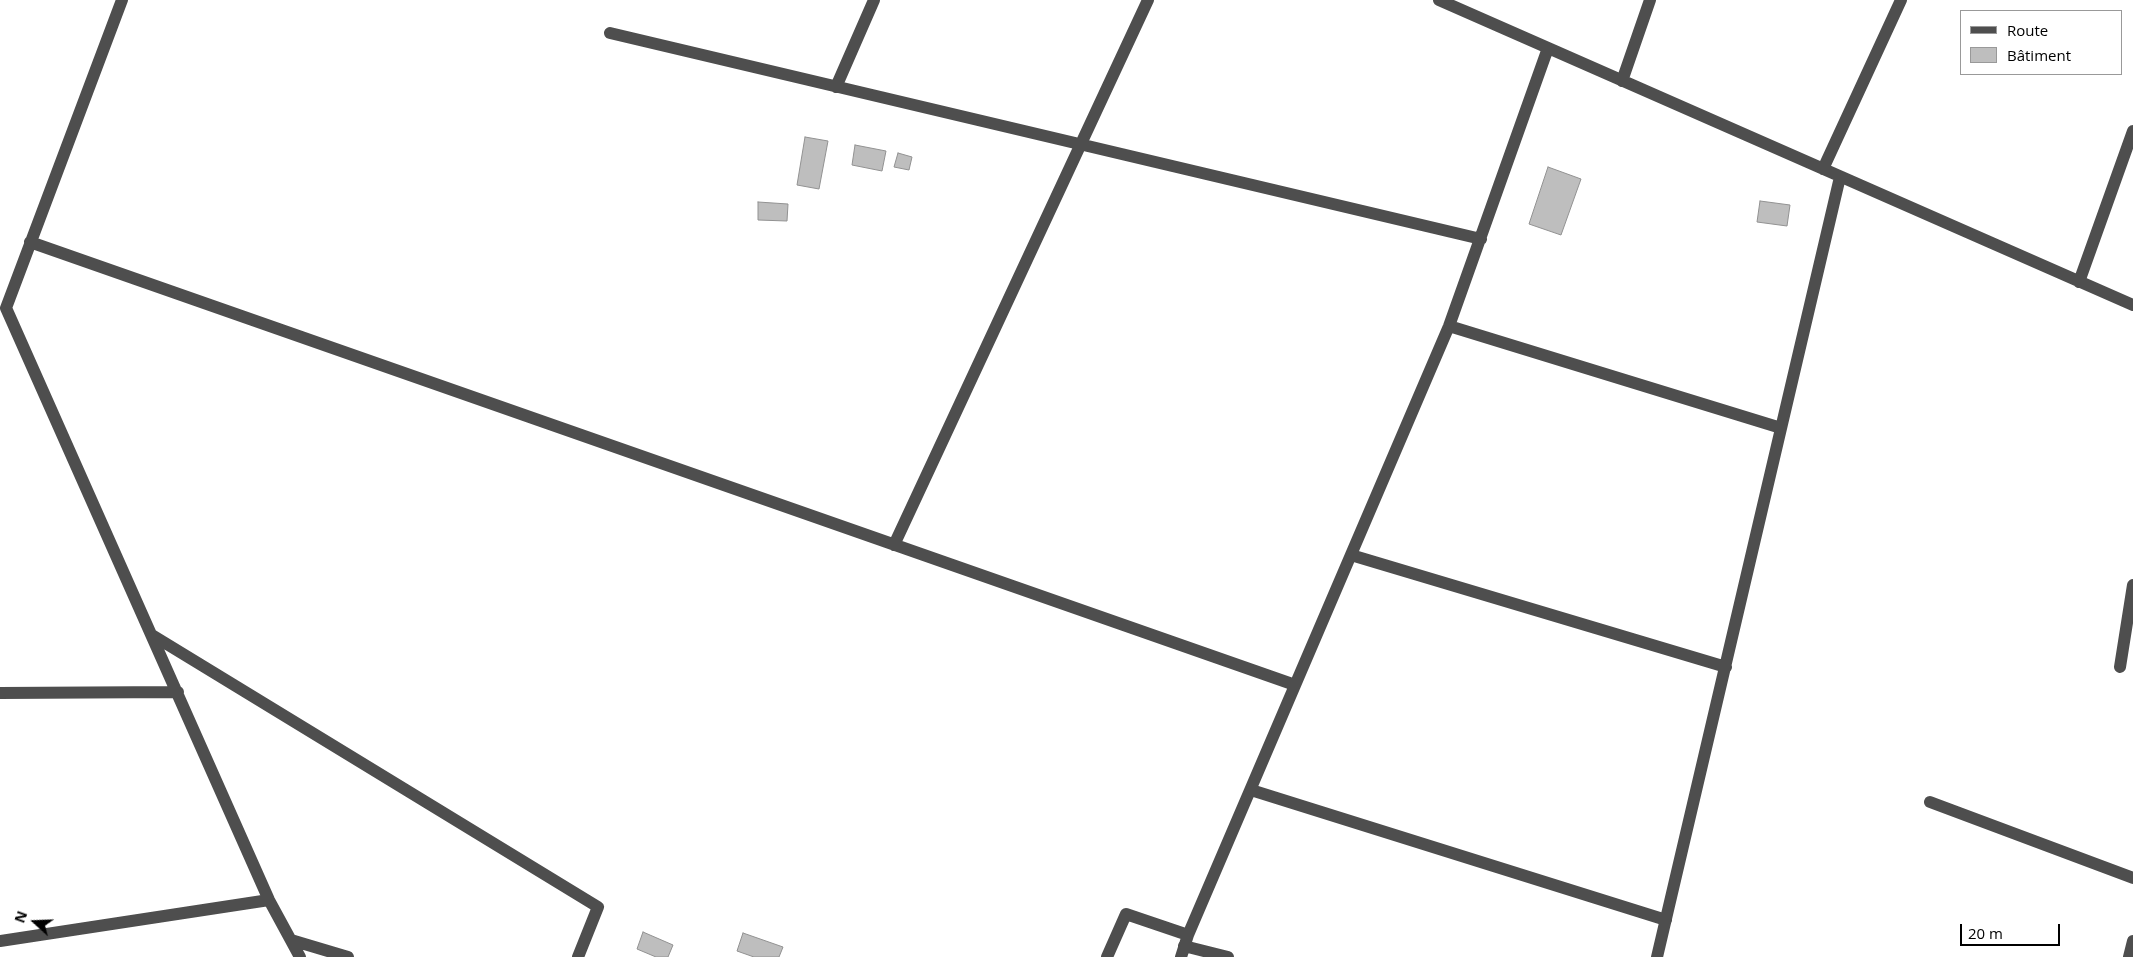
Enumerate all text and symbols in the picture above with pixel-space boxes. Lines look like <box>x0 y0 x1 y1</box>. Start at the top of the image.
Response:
legend <box>1960 10 2123 75</box>
text: Route <box>2007 20 2048 40</box>
text: Bâtiment <box>2007 45 2071 65</box>
north arrow <box>10 897 60 947</box>
text: N <box>10 908 31 925</box>
scale bar <box>1963 914 2063 946</box>
text: 20 m <box>1968 923 2003 943</box>

